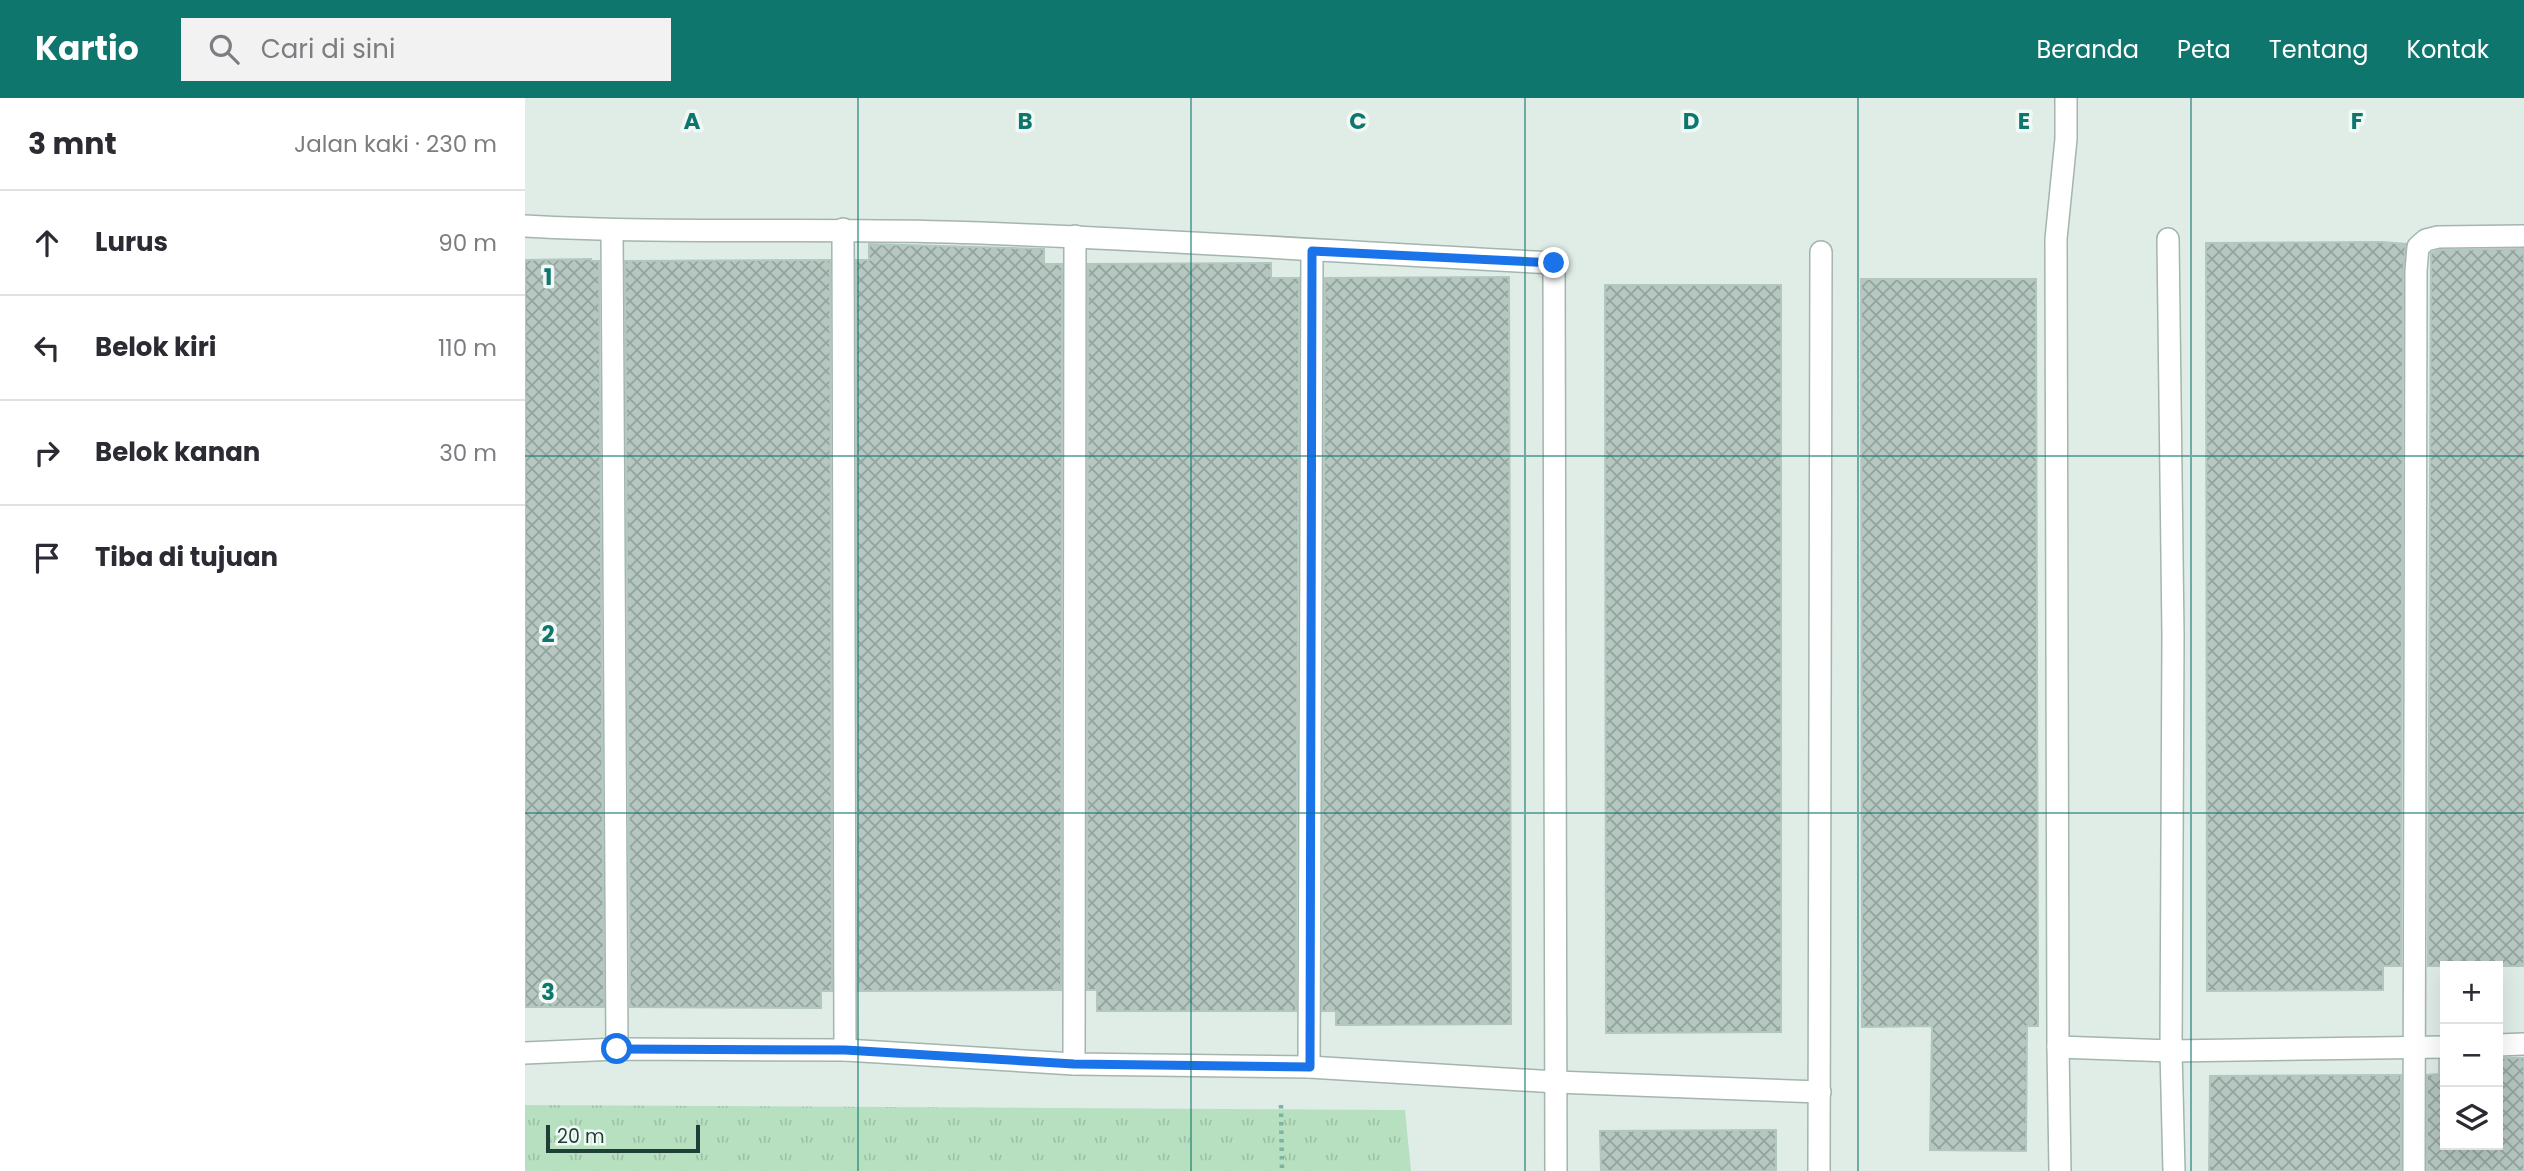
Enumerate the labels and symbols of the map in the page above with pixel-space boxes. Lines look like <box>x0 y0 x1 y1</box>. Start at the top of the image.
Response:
text: A <box>684 105 701 137</box>
text: B <box>1017 105 1033 137</box>
text: C <box>1349 105 1367 137</box>
text: D <box>1683 105 1699 137</box>
text: E <box>2018 105 2030 137</box>
text: F <box>2351 105 2363 137</box>
route end <box>1538 247 1569 278</box>
text: 1 <box>544 261 552 293</box>
text: 2 <box>541 618 555 650</box>
text: 3 <box>541 976 555 1008</box>
route start <box>601 1033 632 1064</box>
scale bar <box>546 1122 700 1154</box>

